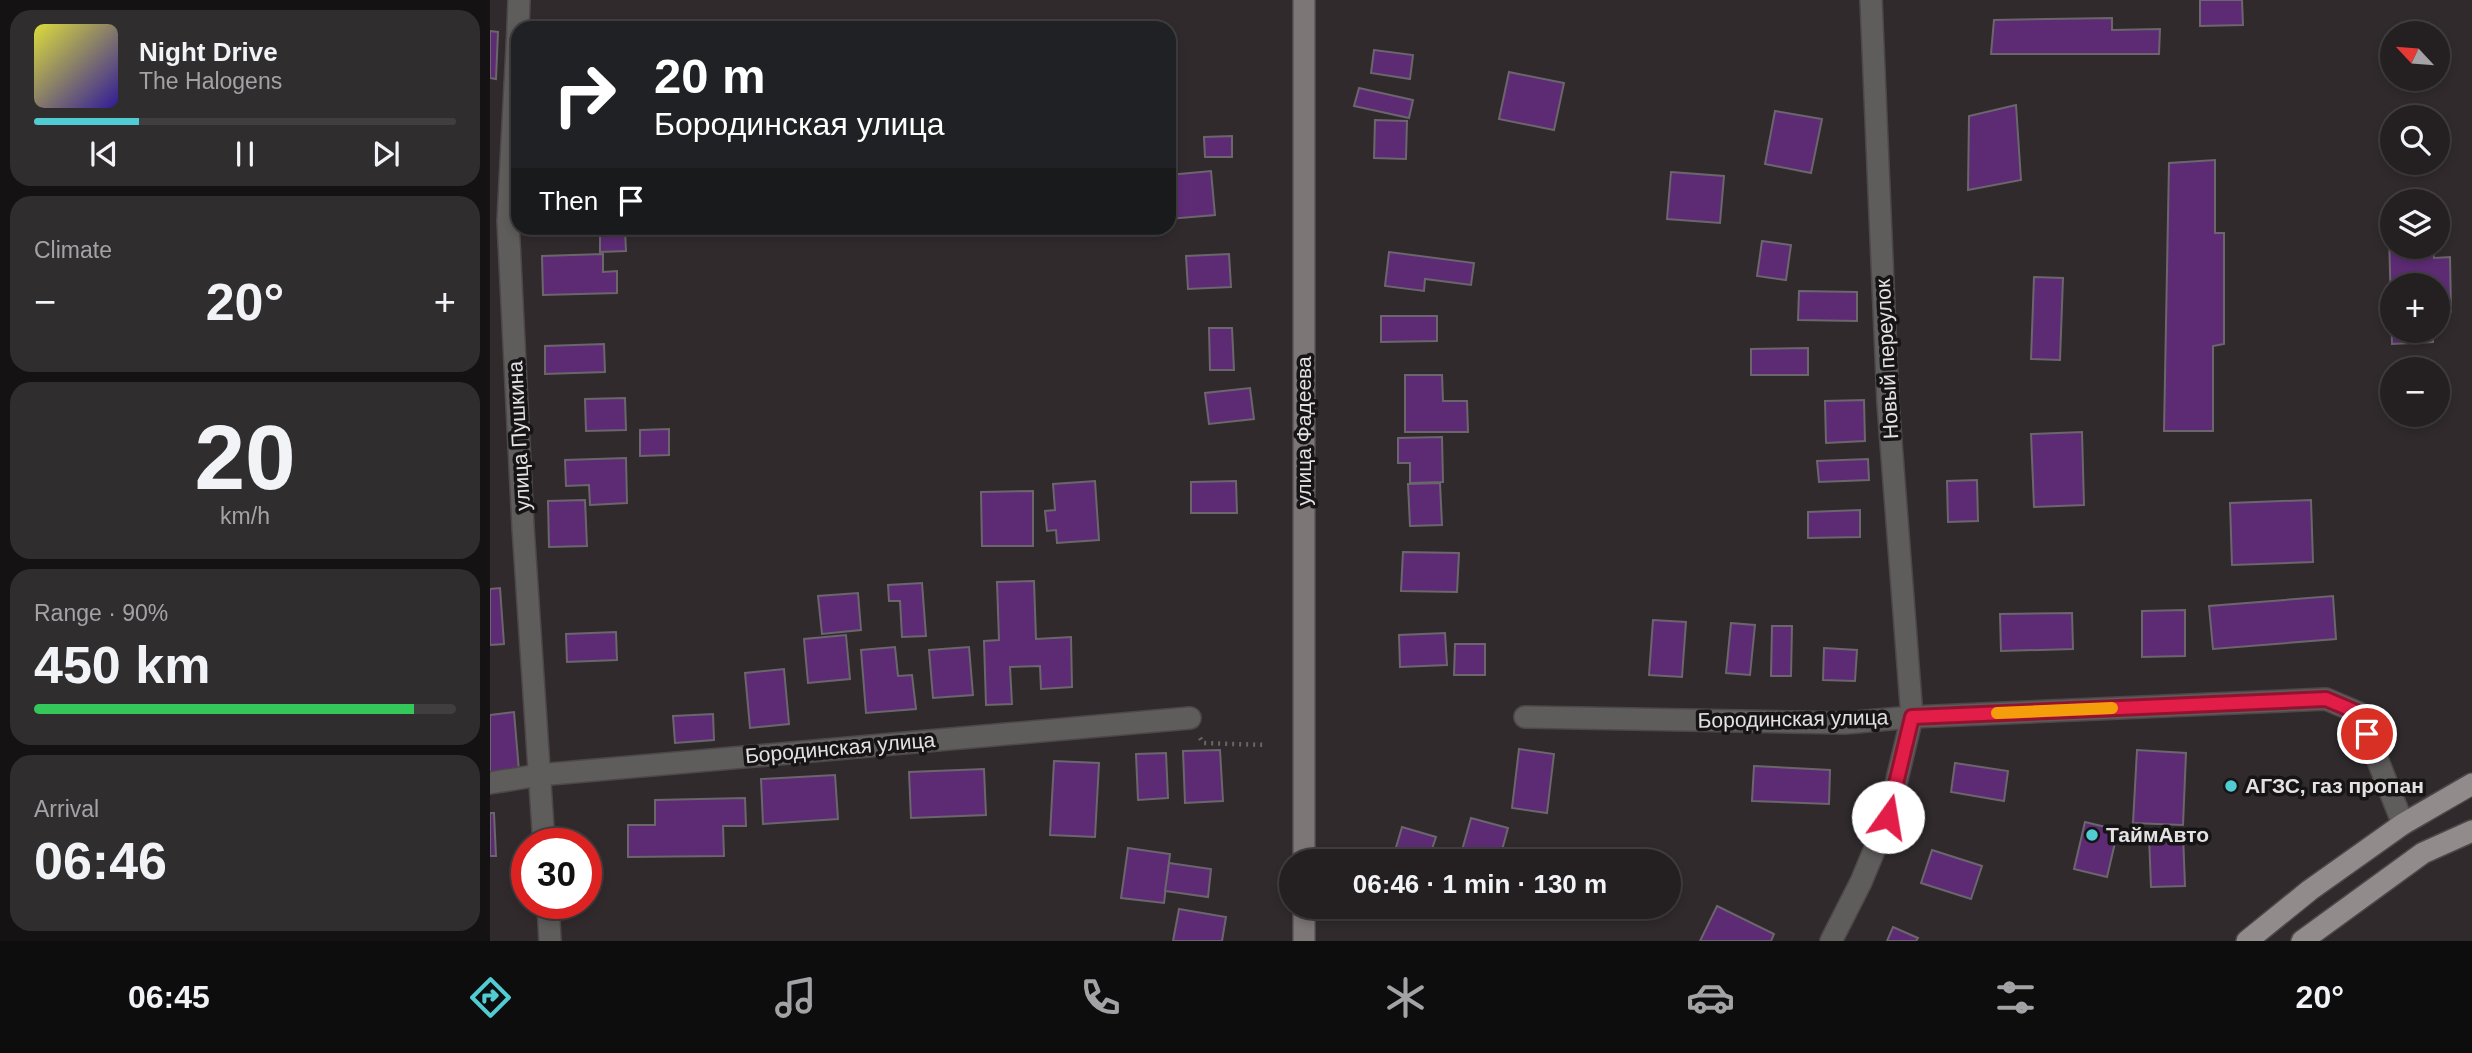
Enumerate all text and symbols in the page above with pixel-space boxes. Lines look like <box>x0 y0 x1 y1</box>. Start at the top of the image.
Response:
north arrow <box>2380 21 2450 91</box>
map controls <box>2380 21 2450 427</box>
text: Night Drive <box>139 37 278 67</box>
icon: right <box>539 49 630 140</box>
text: 20 m <box>654 49 766 103</box>
text: The Halogens <box>139 68 282 94</box>
button: search <box>2380 105 2450 175</box>
text: Бородинская улица <box>654 106 945 142</box>
icon: previous <box>85 135 123 173</box>
icon: pause <box>226 135 264 173</box>
icon: next <box>367 135 405 173</box>
icon: arrive <box>612 182 650 220</box>
text: Then <box>539 186 598 216</box>
button: layers <box>2380 189 2450 259</box>
text: Climate <box>34 237 112 263</box>
text: 20° <box>206 273 284 331</box>
button: + <box>2380 273 2450 343</box>
street label: Новый переулок <box>1871 278 1902 440</box>
text: − <box>34 281 56 323</box>
text: + <box>434 281 456 323</box>
street label: улица Фадеева <box>1292 356 1315 506</box>
button: − <box>2380 357 2450 427</box>
street label: улица Пушкина <box>503 360 534 512</box>
text: 20 <box>194 407 296 508</box>
text: km/h <box>220 503 270 529</box>
text: Range · 90% <box>34 600 168 626</box>
text: 450 km <box>34 636 210 694</box>
pin <box>2337 704 2397 764</box>
street label: Бородинская улица <box>1697 705 1889 732</box>
icon: arrive <box>2348 715 2386 753</box>
street label: Бородинская улица <box>744 728 936 767</box>
place label: АГЗС, газ пропан <box>2245 774 2424 797</box>
marker: АГЗС, газ пропан <box>2223 778 2239 794</box>
position arrow <box>1851 780 1925 854</box>
text: Arrival <box>34 796 99 822</box>
place label: ТаймАвто <box>2106 823 2209 846</box>
marker: ТаймАвто <box>2084 827 2100 843</box>
speed limit sign: 30 <box>511 828 602 919</box>
text: 06:46 <box>34 832 167 890</box>
text: 06:46 · 1 min · 130 m <box>1353 869 1607 899</box>
icon: directions <box>466 973 515 1022</box>
icon: music <box>771 973 820 1022</box>
icon: phone <box>1076 973 1125 1022</box>
icon: climate <box>1381 973 1430 1022</box>
icon: car <box>1686 973 1735 1022</box>
icon: filters <box>1991 973 2040 1022</box>
text: 06:45 <box>128 979 210 1015</box>
text: 20° <box>2296 979 2344 1015</box>

